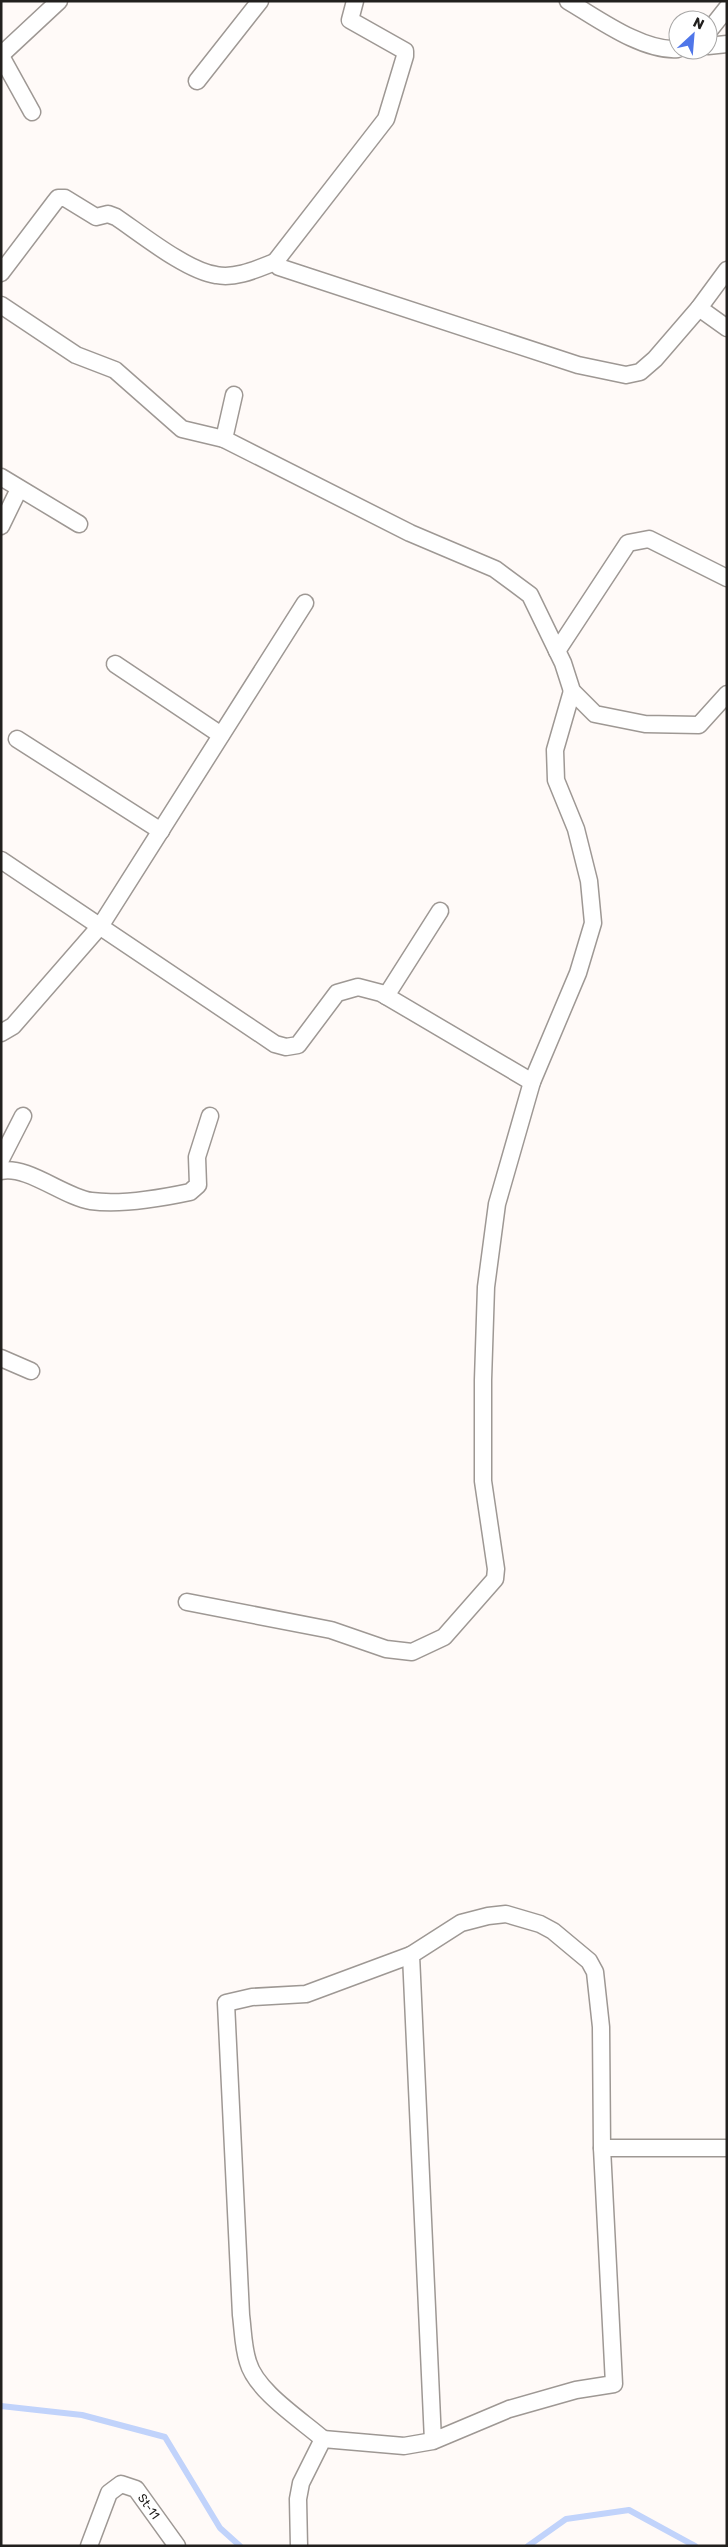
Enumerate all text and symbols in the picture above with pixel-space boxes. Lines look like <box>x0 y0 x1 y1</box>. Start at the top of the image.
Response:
north arrow <box>668 10 718 60</box>
text: N <box>690 14 707 34</box>
street label: St-11 <box>135 2491 162 2522</box>

